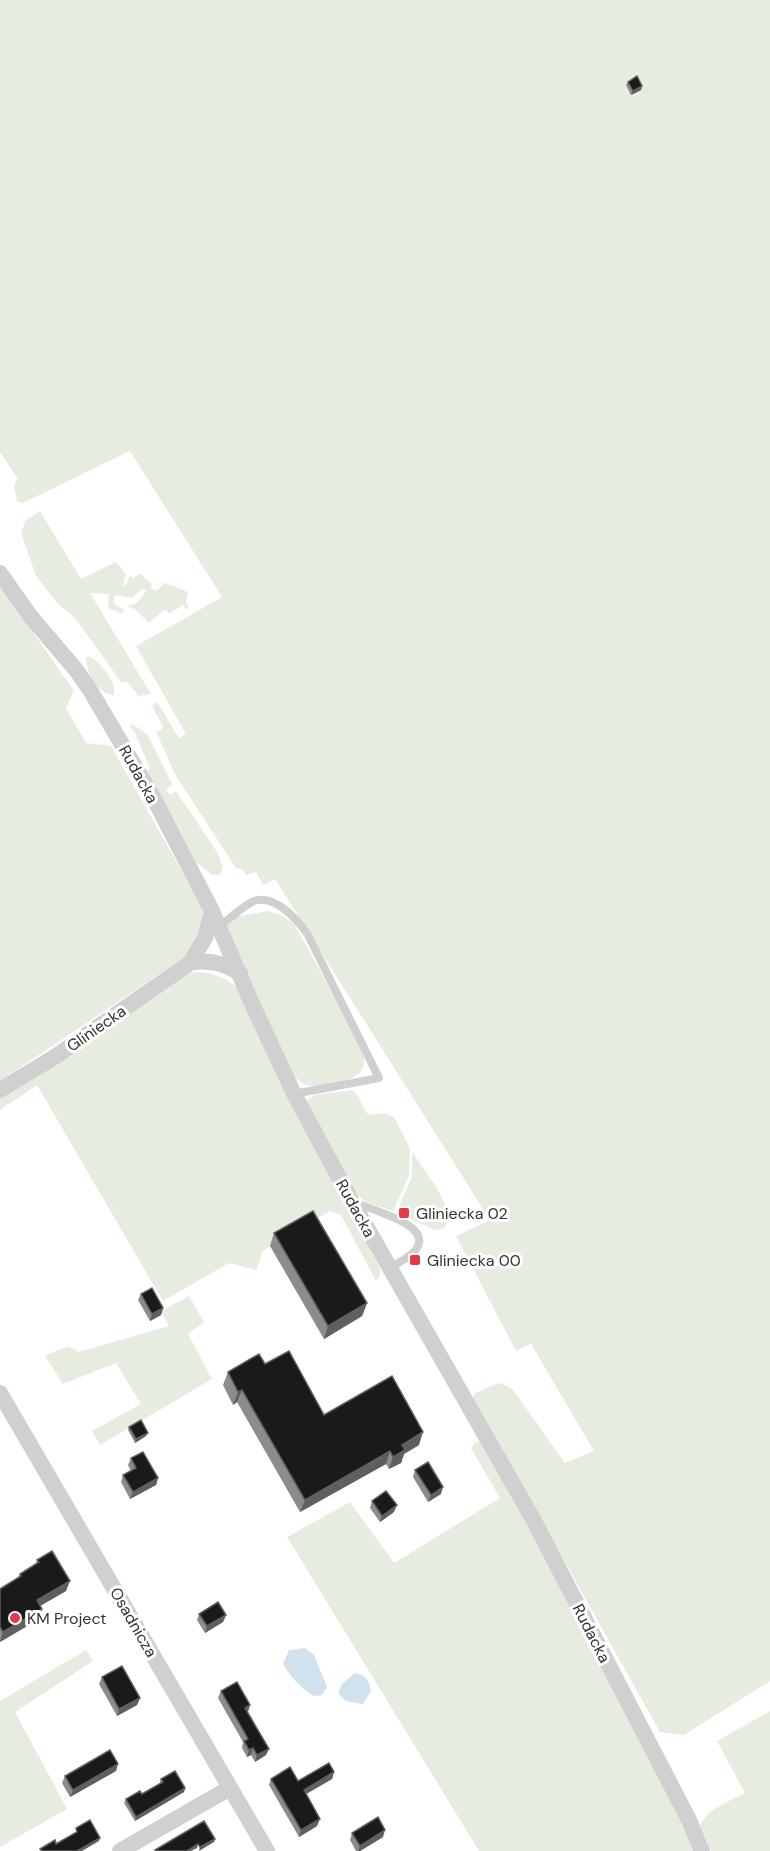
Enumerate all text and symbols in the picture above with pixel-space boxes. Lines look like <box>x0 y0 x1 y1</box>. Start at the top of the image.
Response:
street label: Rudacka <box>114 741 163 807</box>
street label: Gliniecka <box>63 1000 130 1056</box>
street label: Rudacka <box>331 1175 380 1241</box>
place label: Gliniecka 02 <box>416 1203 508 1224</box>
marker: Gliniecka 02 <box>397 1206 411 1220</box>
place label: Gliniecka 00 <box>427 1250 521 1271</box>
marker: Gliniecka 00 <box>408 1253 422 1267</box>
street label: Osadnicza <box>105 1583 162 1661</box>
street label: Rudacka <box>568 1600 615 1666</box>
place label: KM Project <box>27 1608 107 1629</box>
marker: KM Project <box>8 1611 22 1625</box>

